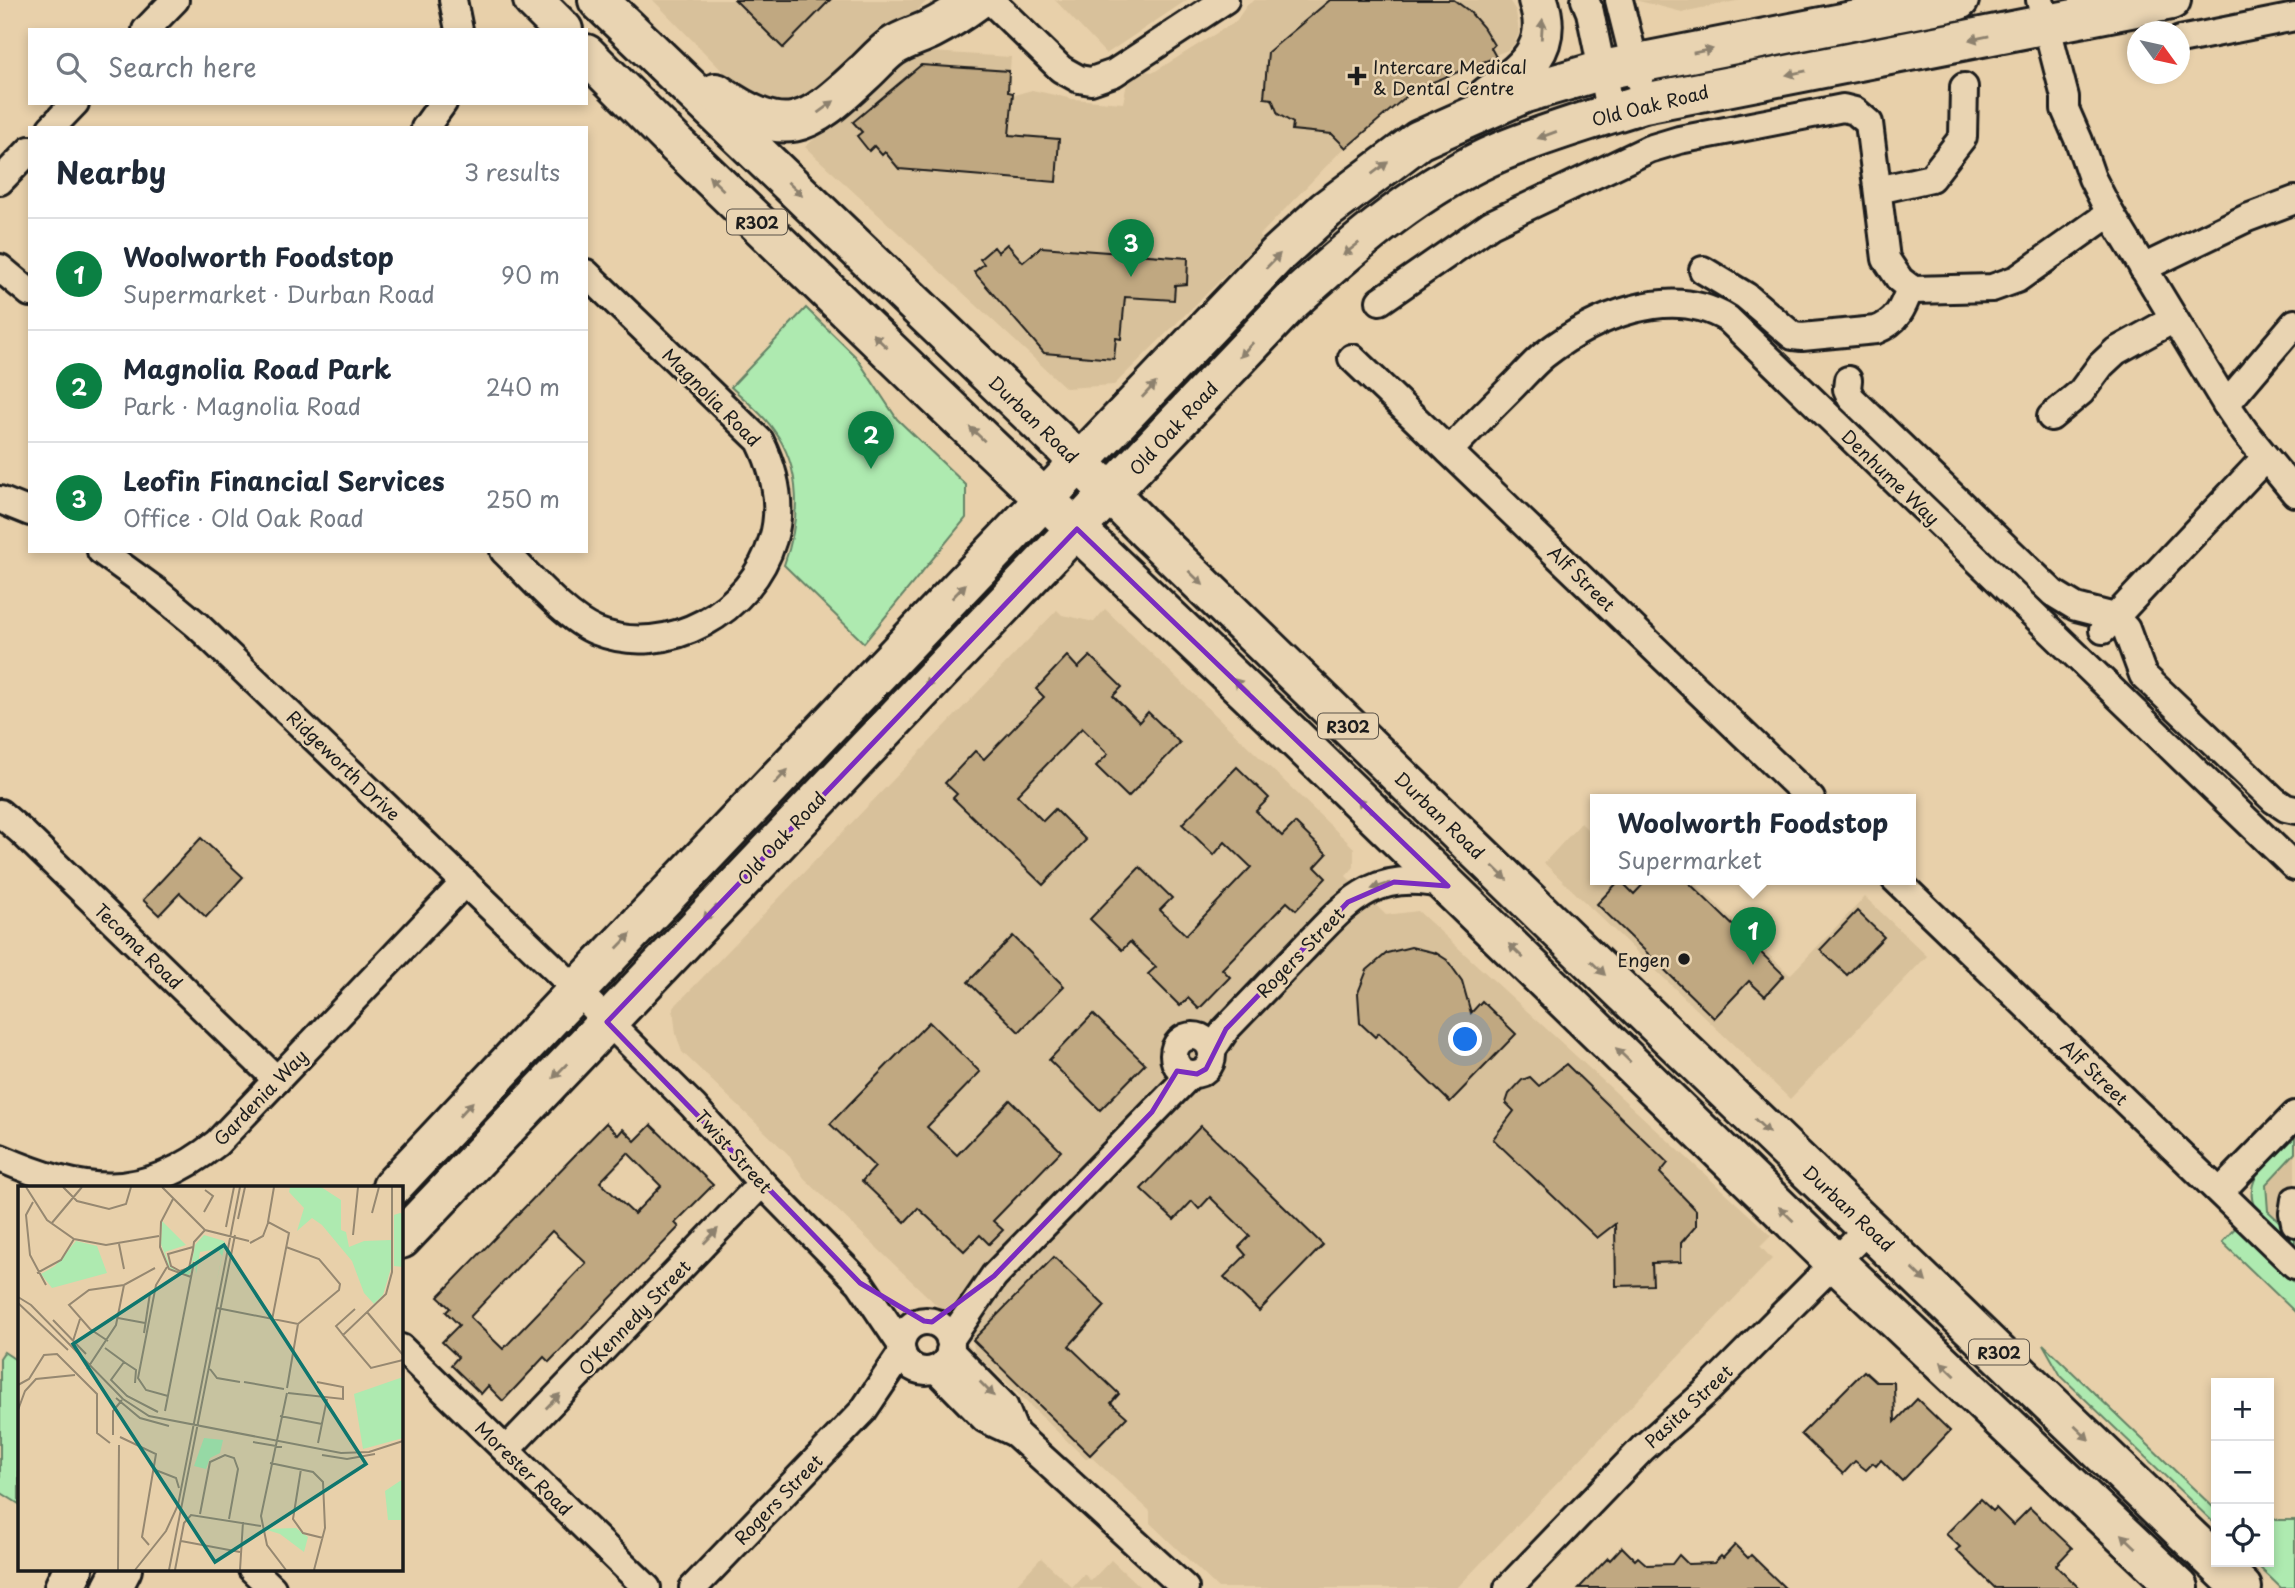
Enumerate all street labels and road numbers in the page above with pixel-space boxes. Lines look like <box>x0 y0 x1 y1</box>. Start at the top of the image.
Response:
street label: Old Oak Road <box>1589 77 1711 133</box>
road number: R302 <box>727 210 787 234</box>
street label: Magnolia Road <box>657 342 767 452</box>
street label: Durban Road <box>983 369 1085 469</box>
street label: Old Oak Road <box>1122 375 1224 481</box>
street label: Denhume Way <box>1836 423 1946 531</box>
street label: Alf Street <box>1542 539 1622 617</box>
street label: Ridgeworth Drive <box>281 704 407 826</box>
road number: R302 <box>1318 713 1378 738</box>
street label: Durban Road <box>1389 765 1491 865</box>
street label: Old Oak Road <box>730 785 832 891</box>
street label: Tecoma Road <box>89 897 189 995</box>
street label: Rogers Street <box>1250 901 1350 1003</box>
street label: Alf Street <box>2055 1033 2135 1111</box>
street label: Gardenia Way <box>207 1043 313 1151</box>
street label: Twist Street <box>689 1103 779 1199</box>
street label: Durban Road <box>1797 1158 1901 1258</box>
street label: O'Kennedy Street <box>572 1253 696 1381</box>
road number: R302 <box>1969 1340 2029 1364</box>
street label: Pasita Street <box>1638 1358 1738 1454</box>
street label: Morester Road <box>469 1414 579 1522</box>
street label: Rogers Street <box>728 1448 828 1550</box>

